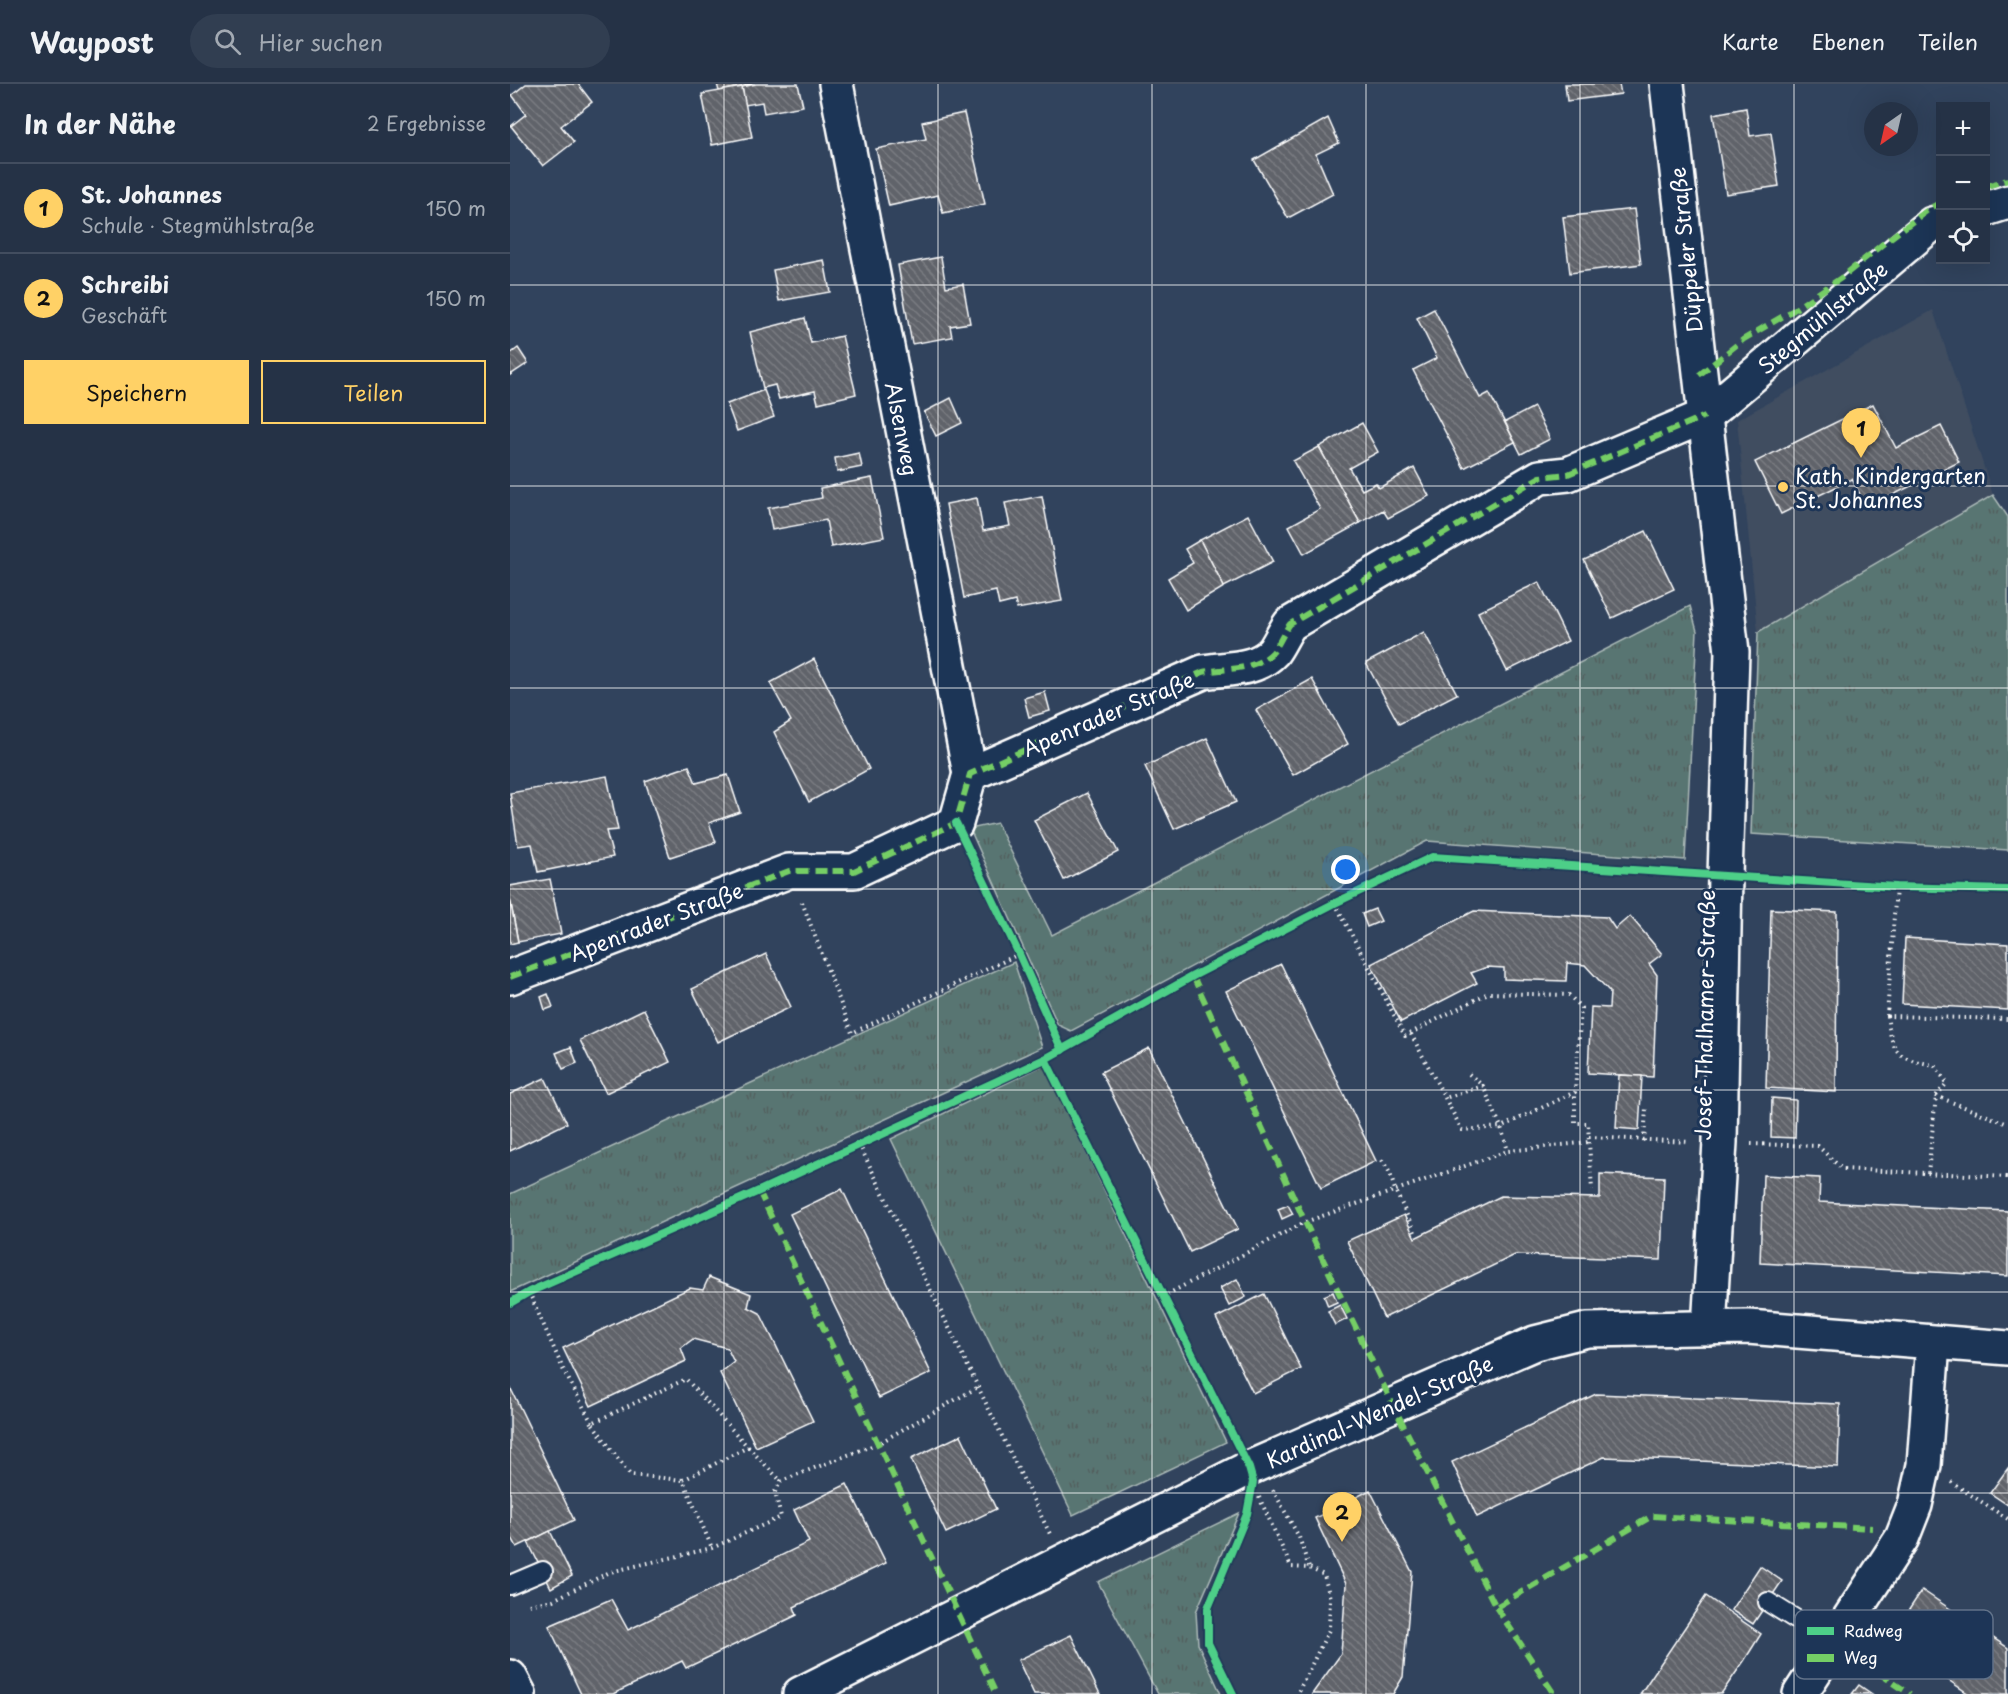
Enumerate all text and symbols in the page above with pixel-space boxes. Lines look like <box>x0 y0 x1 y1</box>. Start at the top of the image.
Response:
search box <box>190 14 610 68</box>
text: Waypost <box>30 20 154 63</box>
icon: search <box>211 25 244 58</box>
text: Hier suchen <box>259 25 383 58</box>
text: Karte <box>1722 25 1779 57</box>
text: Ebenen <box>1812 25 1885 57</box>
text: Teilen <box>1918 25 1978 57</box>
north arrow <box>1864 102 1918 156</box>
map controls <box>1936 102 1990 264</box>
button: + <box>1936 102 1990 156</box>
text: In der Nähe <box>24 104 176 143</box>
text: 2 Ergebnisse <box>367 108 486 138</box>
button: − <box>1936 156 1990 210</box>
street label: Düppeler Straße <box>1660 166 1710 334</box>
text: St. Johannes <box>81 177 222 210</box>
text: 1 <box>39 193 48 223</box>
text: 150 m <box>426 193 486 223</box>
text: Schule · Stegmühlstraße <box>81 210 315 240</box>
button: locate <box>1936 210 1990 264</box>
street label: Stegmühlstraße <box>1750 253 1894 381</box>
text: Schreibi <box>81 267 169 300</box>
text: 2 <box>36 283 51 313</box>
text: 150 m <box>426 283 486 313</box>
text: Geschäft <box>81 300 167 330</box>
button: Speichern <box>24 360 249 424</box>
button: Teilen <box>261 360 486 424</box>
street label: Alsenweg <box>878 379 928 479</box>
pin: 1 <box>1842 408 1880 458</box>
place label: Kath. Kindergarten St. Johannes <box>1795 459 1986 515</box>
marker: Kath. Kindergarten St. Johannes <box>1776 480 1790 494</box>
street label: Apenrader Straße <box>1017 662 1199 764</box>
your location <box>1331 855 1360 884</box>
street label: Apenrader Straße <box>565 873 747 969</box>
street label: Josef-Thalhamer-Straße <box>1686 889 1722 1141</box>
street label: Kardinal-Wendel-Straße <box>1260 1346 1498 1476</box>
pin: 2 <box>1322 1492 1362 1542</box>
legend <box>1795 1610 1993 1679</box>
text: Radweg <box>1844 1618 1903 1642</box>
text: Weg <box>1844 1645 1877 1669</box>

